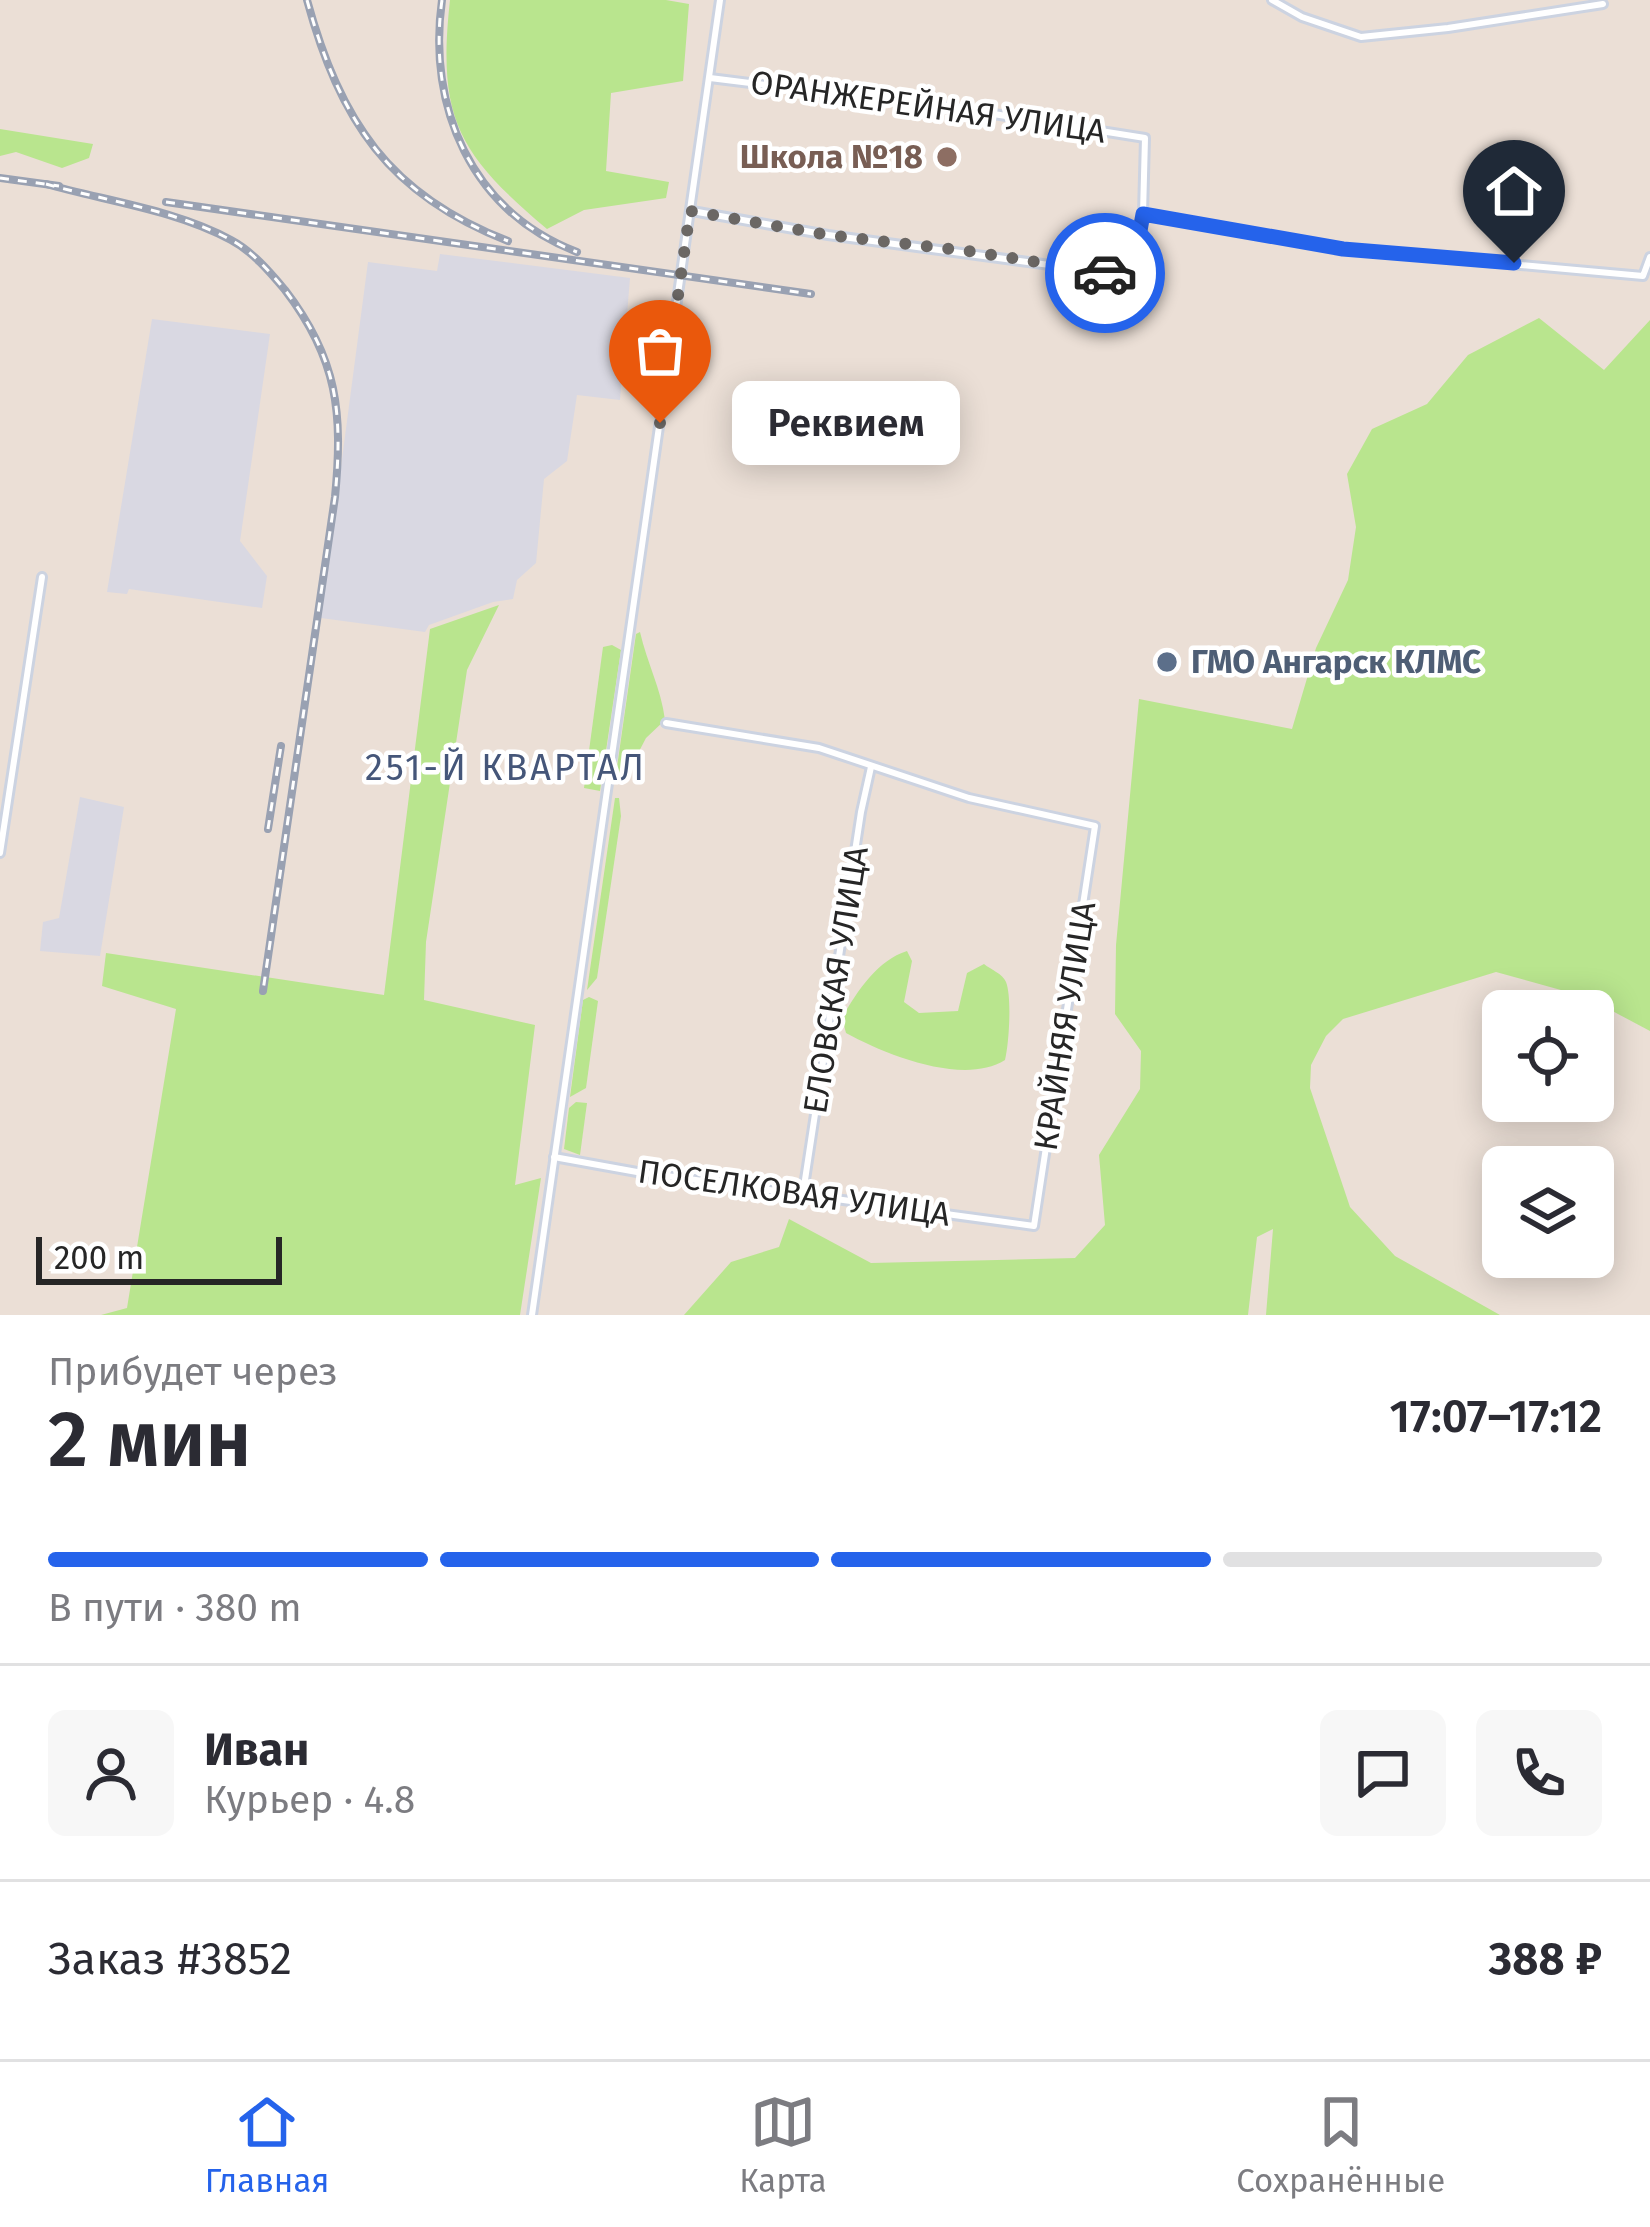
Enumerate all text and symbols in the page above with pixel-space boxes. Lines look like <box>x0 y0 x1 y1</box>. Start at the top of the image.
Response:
street label: ОРАНЖЕРЕЙНАЯ УЛИЦА <box>748 62 1108 152</box>
place label: Школа №18 <box>740 137 923 177</box>
pin <box>1463 140 1565 263</box>
marker: Школа №18 <box>934 144 960 170</box>
icon: home <box>1481 158 1547 224</box>
courier <box>1045 213 1165 333</box>
icon: car <box>1072 240 1138 306</box>
pin <box>609 300 711 423</box>
icon: bag <box>627 318 693 384</box>
callout: Реквием <box>732 381 960 465</box>
text: Реквием <box>767 400 925 446</box>
place label: ГМО Ангарск КЛМС <box>1191 642 1481 682</box>
marker: ГМО Ангарск КЛМС <box>1154 649 1180 675</box>
district label: 251-Й КВАРТАЛ <box>365 746 647 790</box>
street label: ЕЛОВСКАЯ УЛИЦА <box>795 843 877 1117</box>
street label: КРАЙНЯЯ УЛИЦА <box>1026 899 1104 1153</box>
map controls <box>1482 990 1614 1278</box>
button: locate <box>1482 990 1614 1122</box>
button: layers <box>1482 1146 1614 1278</box>
street label: ПОСЕЛКОВАЯ УЛИЦА <box>635 1151 953 1235</box>
scale bar <box>36 1231 282 1284</box>
text: 200 m <box>54 1238 144 1278</box>
text: Прибудет через <box>48 1349 338 1395</box>
text: 17:07–17:12 <box>1390 1390 1602 1444</box>
text: 2 мин <box>48 1393 251 1487</box>
text: В пути · 380 m <box>48 1585 302 1631</box>
button: person <box>48 1710 174 1836</box>
button: chat <box>1320 1710 1446 1836</box>
button: phone <box>1476 1710 1602 1836</box>
text: Иван <box>204 1723 309 1777</box>
text: Курьер · 4.8 <box>204 1777 415 1823</box>
text: Заказ #3852 <box>48 1932 292 1986</box>
text: 388 ₽ <box>1489 1932 1602 1986</box>
tab: Главная <box>205 2089 330 2201</box>
tab: Карта <box>739 2089 827 2201</box>
tab: Сохранённые <box>1236 2089 1445 2201</box>

